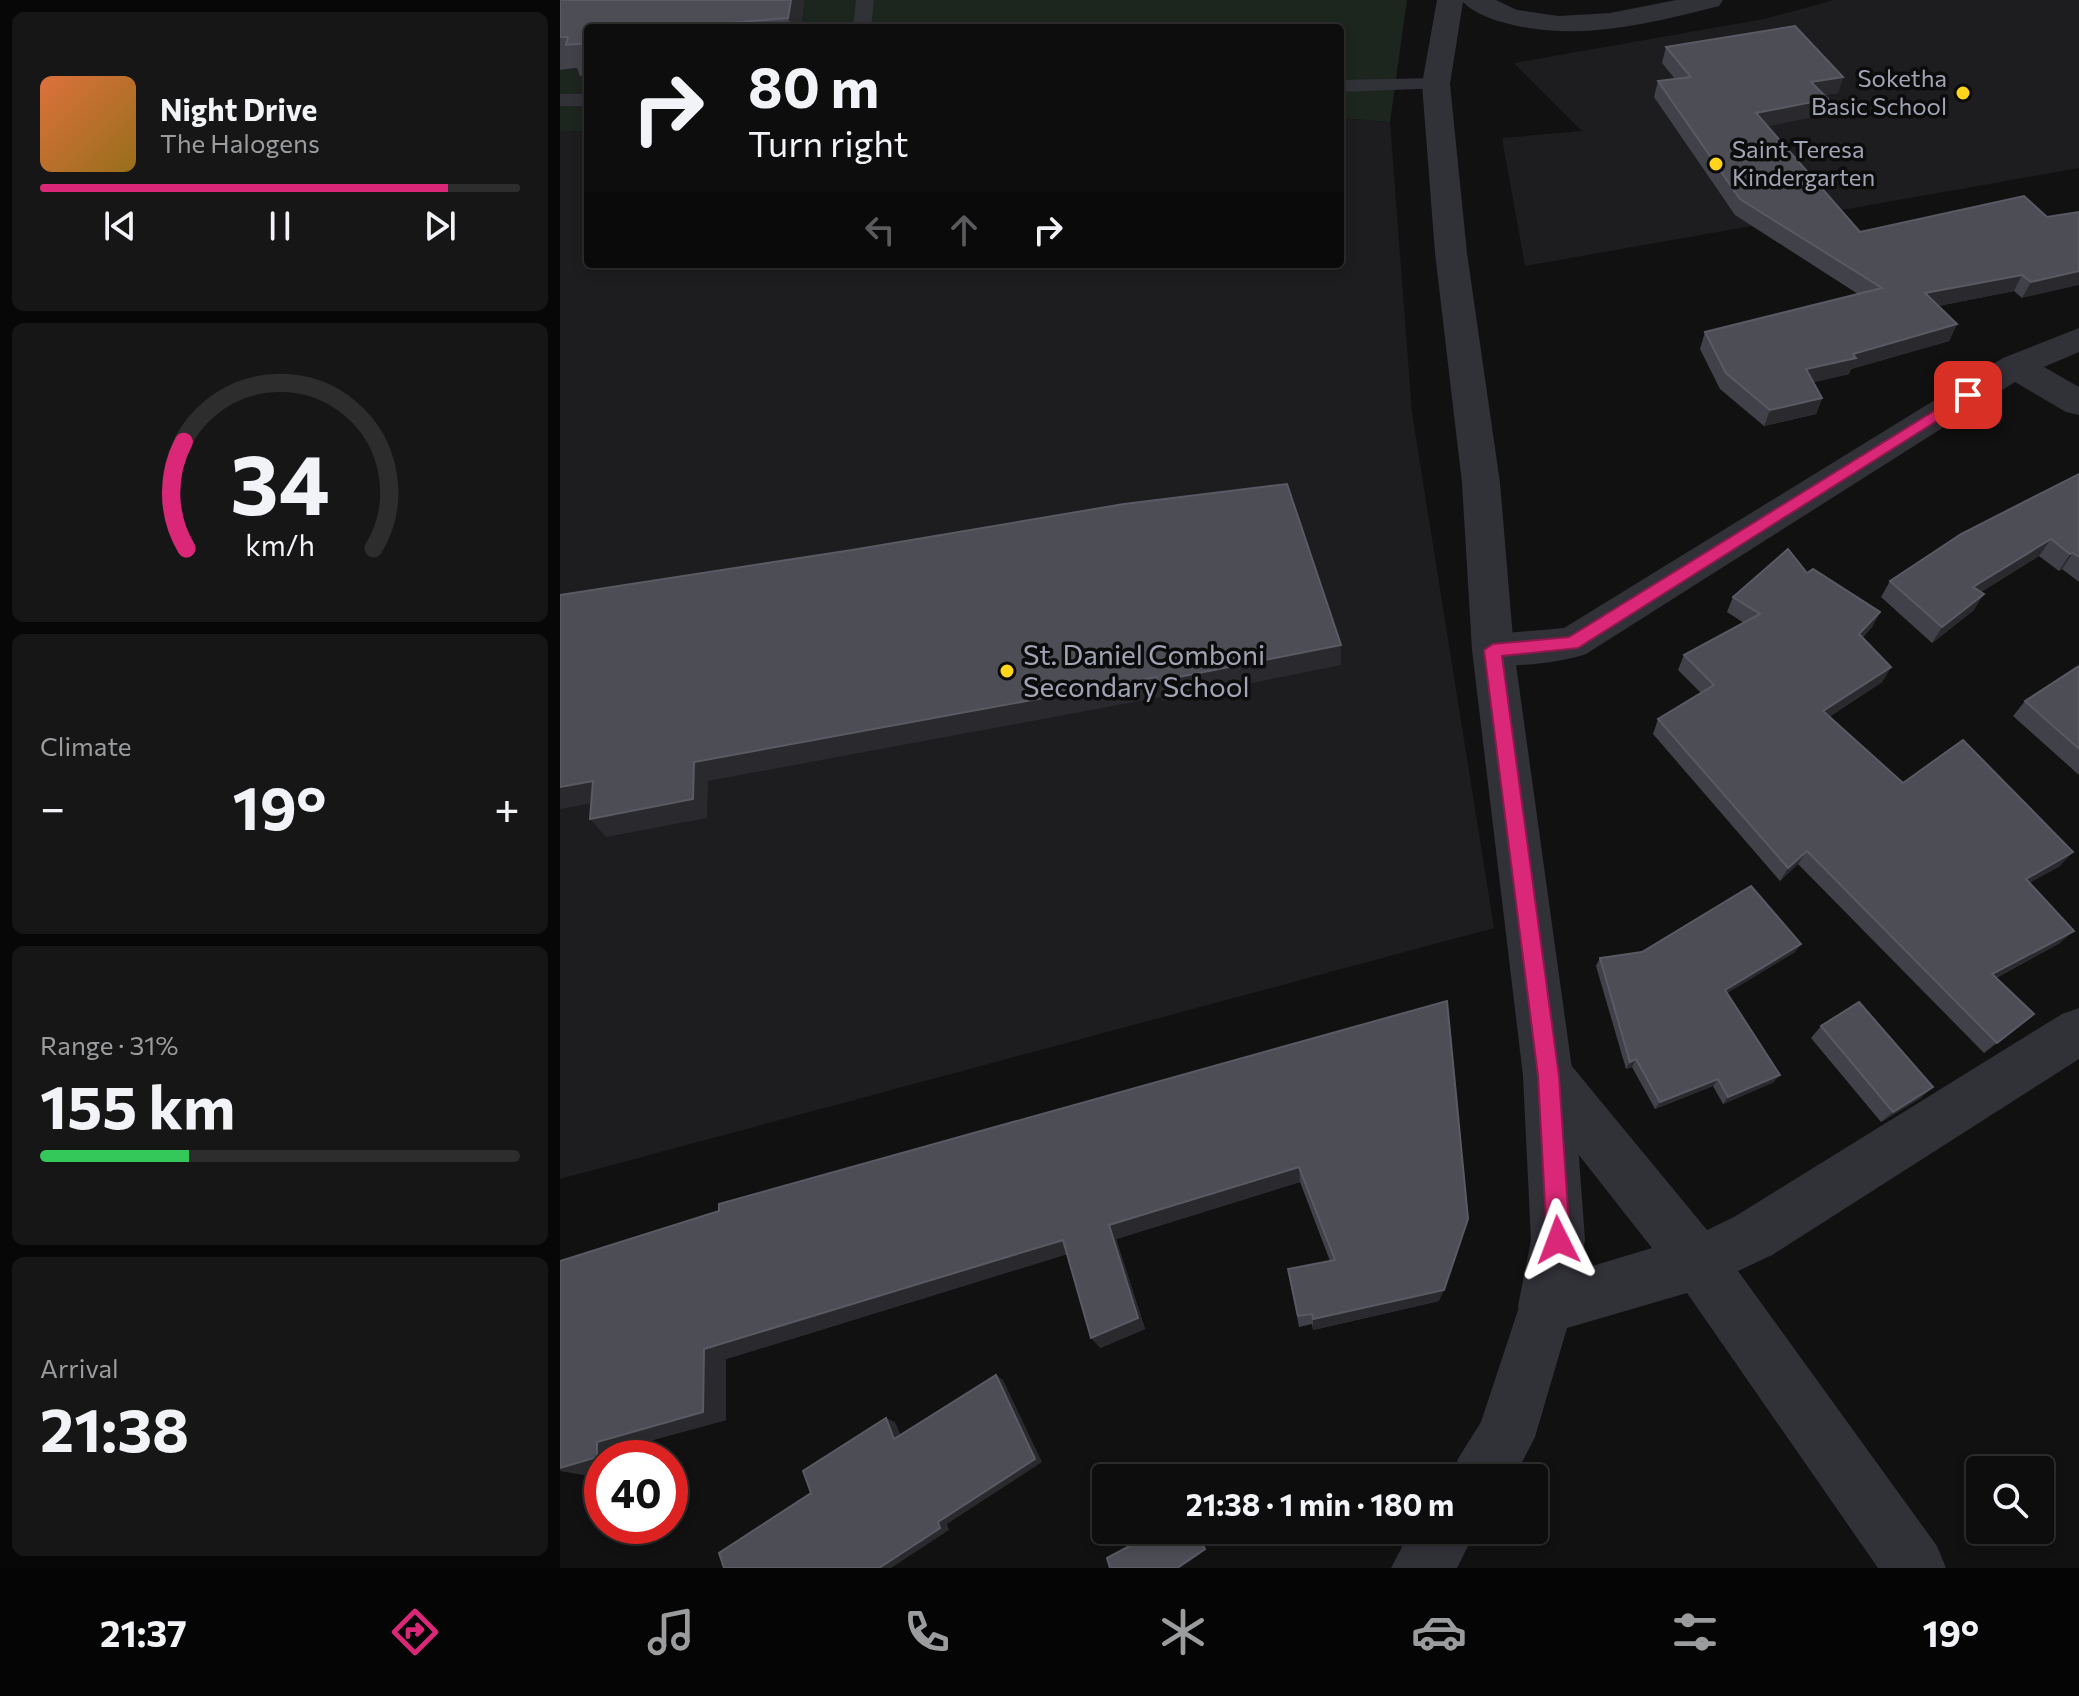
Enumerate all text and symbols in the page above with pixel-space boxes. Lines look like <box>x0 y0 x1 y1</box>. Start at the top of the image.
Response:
text: 80 m <box>748 51 879 120</box>
icon: right <box>616 56 720 160</box>
place label: Soketha Basic School <box>1811 63 1947 120</box>
marker: Soketha Basic School <box>1954 84 1972 102</box>
text: Night Drive <box>160 90 317 127</box>
text: Turn right <box>748 120 909 164</box>
text: The Halogens <box>160 127 320 158</box>
place label: Saint Teresa Kindergarten <box>1732 134 1875 191</box>
marker: Saint Teresa Kindergarten <box>1707 155 1725 173</box>
icon: previous <box>98 204 142 248</box>
icon: pause <box>258 204 302 248</box>
icon: next <box>418 204 462 248</box>
icon: left <box>858 208 902 252</box>
icon: ahead <box>942 208 986 252</box>
icon: right <box>1026 208 1070 252</box>
pin <box>1934 361 2002 429</box>
icon: arrive <box>1946 373 1990 417</box>
text: 34 <box>230 429 330 531</box>
text: km/h <box>245 527 315 562</box>
place label: St. Daniel Comboni Secondary School <box>1023 637 1265 703</box>
marker: St. Daniel Comboni Secondary School <box>998 662 1016 680</box>
text: Climate <box>40 730 132 761</box>
text: 19° <box>232 769 327 842</box>
text: − <box>40 779 65 833</box>
text: + <box>494 779 520 833</box>
text: Range · 31% <box>40 1029 178 1060</box>
text: 155 km <box>40 1068 235 1141</box>
position arrow <box>1516 1198 1600 1282</box>
text: Arrival <box>40 1352 119 1383</box>
text: 21:38 <box>40 1391 189 1464</box>
speed limit sign: 40 <box>584 1440 688 1544</box>
map controls <box>1966 1456 2054 1544</box>
button: search <box>1966 1456 2054 1544</box>
text: 21:38 · 1 min · 180 m <box>1186 1485 1454 1522</box>
icon: directions <box>387 1604 443 1660</box>
icon: music <box>643 1604 699 1660</box>
icon: phone <box>899 1604 955 1660</box>
icon: climate <box>1155 1604 1211 1660</box>
icon: car <box>1411 1604 1467 1660</box>
icon: filters <box>1667 1604 1723 1660</box>
text: 21:37 <box>100 1610 187 1654</box>
text: 19° <box>1922 1610 1979 1654</box>

